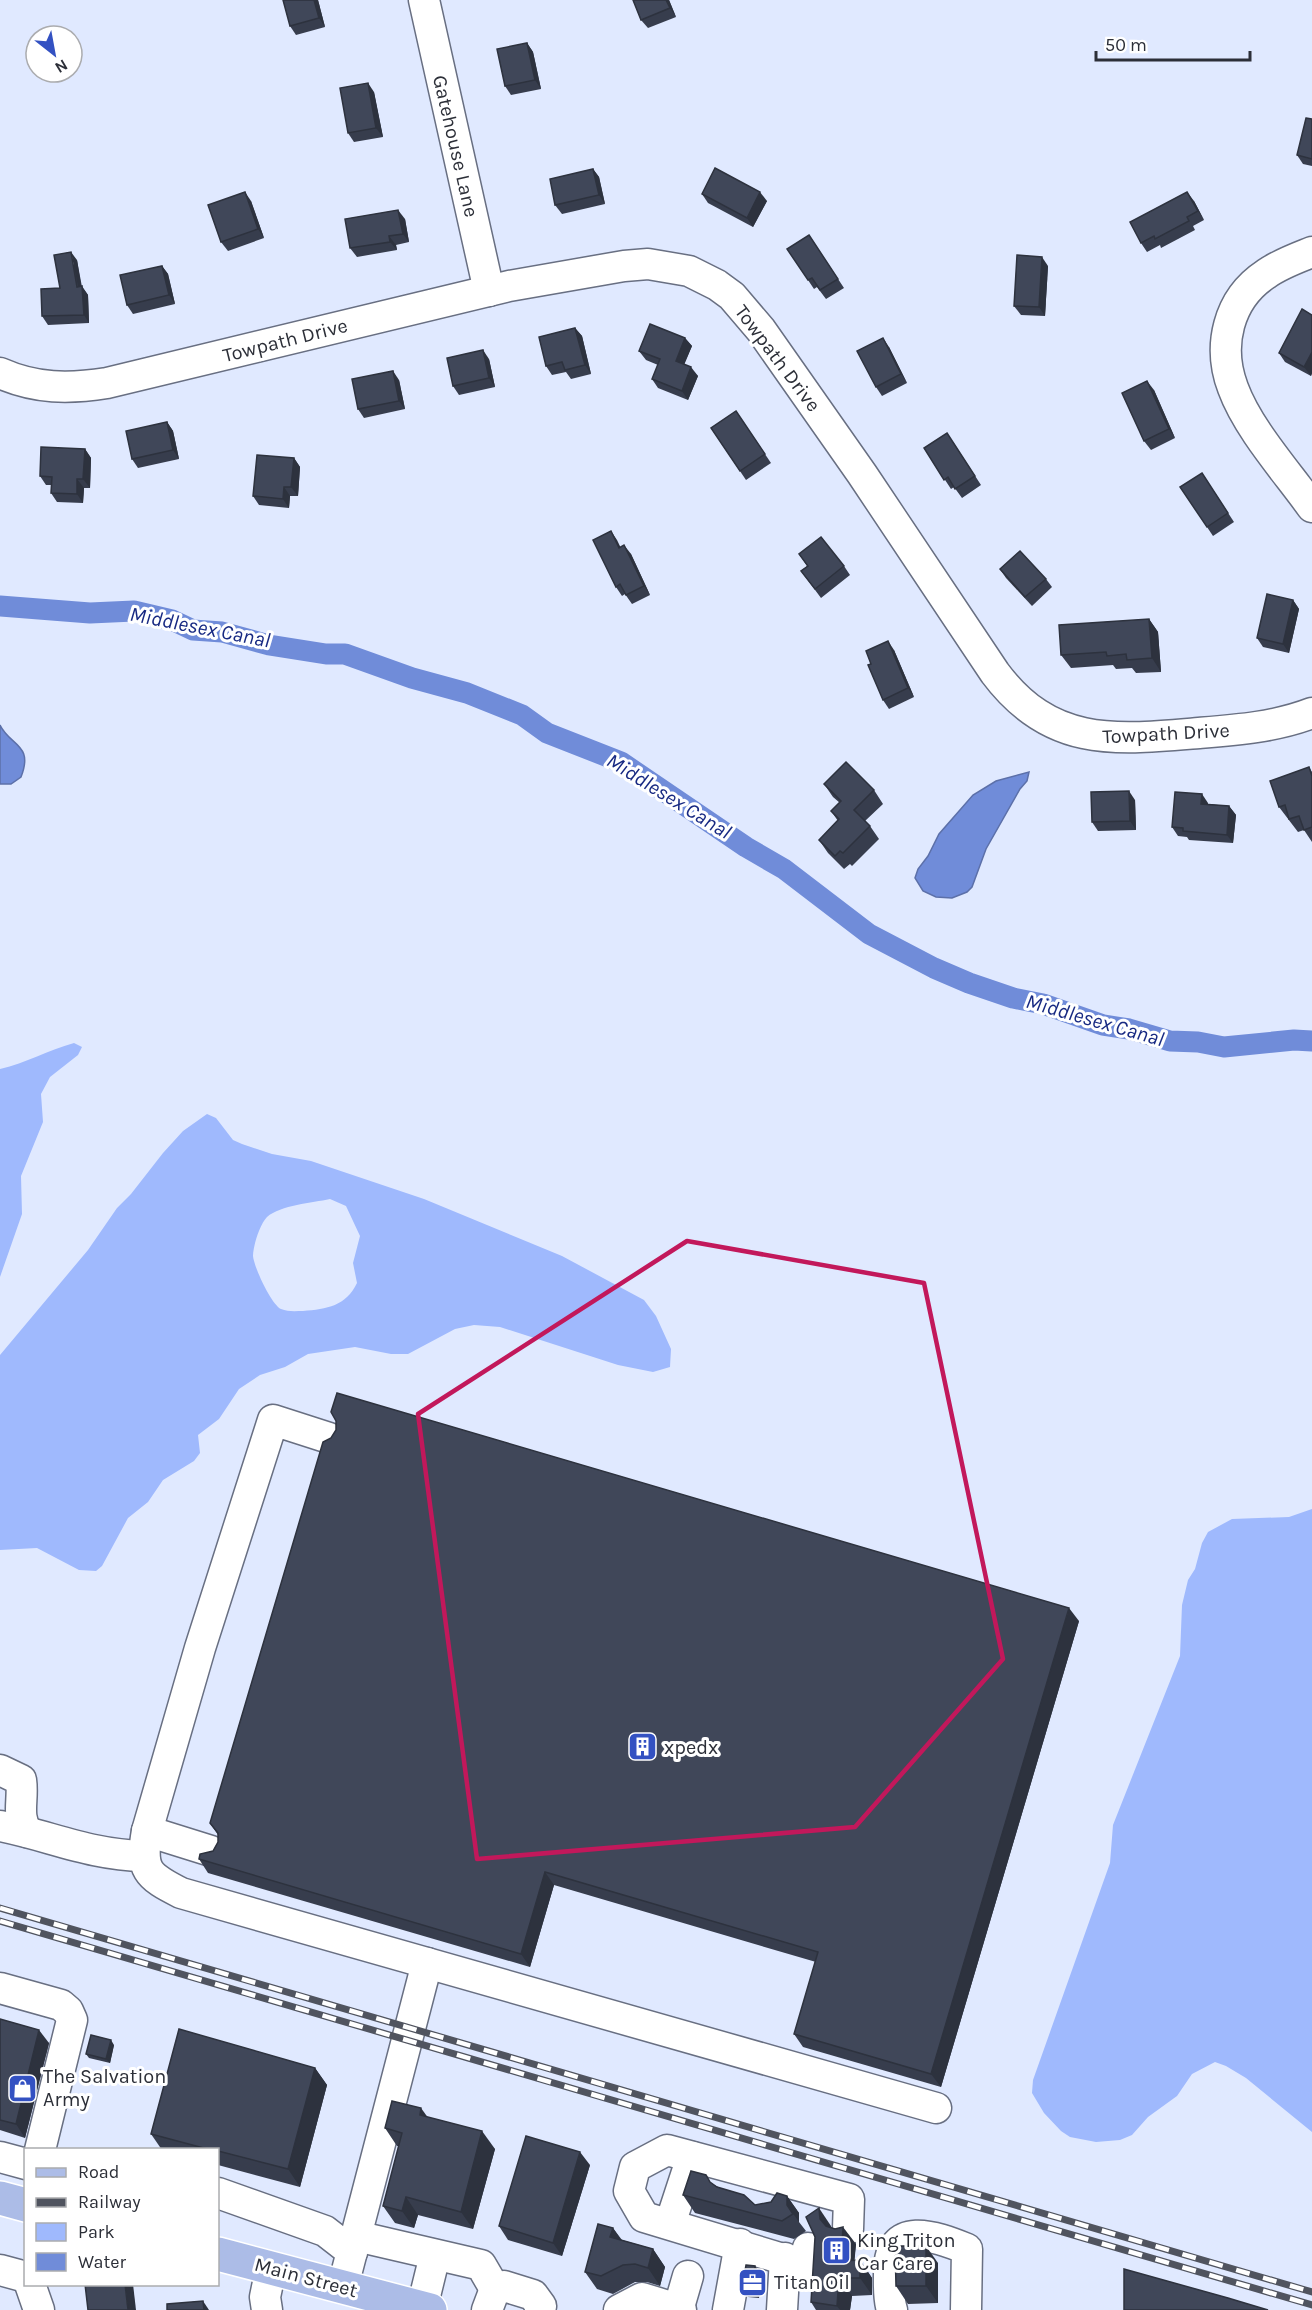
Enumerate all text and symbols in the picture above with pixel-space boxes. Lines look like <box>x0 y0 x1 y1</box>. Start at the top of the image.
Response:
north arrow <box>24 24 84 84</box>
scale bar <box>1096 24 1250 62</box>
text: 50 m <box>1105 34 1147 56</box>
text: N <box>52 55 71 78</box>
street label: Gatehouse Lane <box>428 73 483 219</box>
street label: Towpath Drive <box>730 300 825 416</box>
street label: Towpath Drive <box>220 314 350 367</box>
water label: Middlesex Canal <box>128 602 272 652</box>
street label: Towpath Drive <box>1102 719 1230 748</box>
water label: Middlesex Canal <box>602 748 736 844</box>
water label: Middlesex Canal <box>1023 989 1167 1051</box>
building icon: xpedx <box>627 1731 659 1763</box>
place label: xpedx <box>664 1736 718 1759</box>
place label: The Salvation Army <box>43 2065 166 2111</box>
shop icon: The Salvation Army <box>6 2072 38 2104</box>
legend <box>24 2148 219 2286</box>
text: Road <box>78 2161 119 2183</box>
text: Railway <box>78 2191 141 2213</box>
text: Park <box>78 2221 115 2243</box>
place label: King Triton Car Care <box>857 2229 955 2275</box>
building icon: King Triton Car Care <box>820 2235 852 2267</box>
text: Water <box>78 2251 126 2273</box>
street label: Main Street <box>252 2253 360 2302</box>
office icon: Titan Oil <box>737 2266 769 2298</box>
place label: Titan Oil <box>774 2271 850 2294</box>

